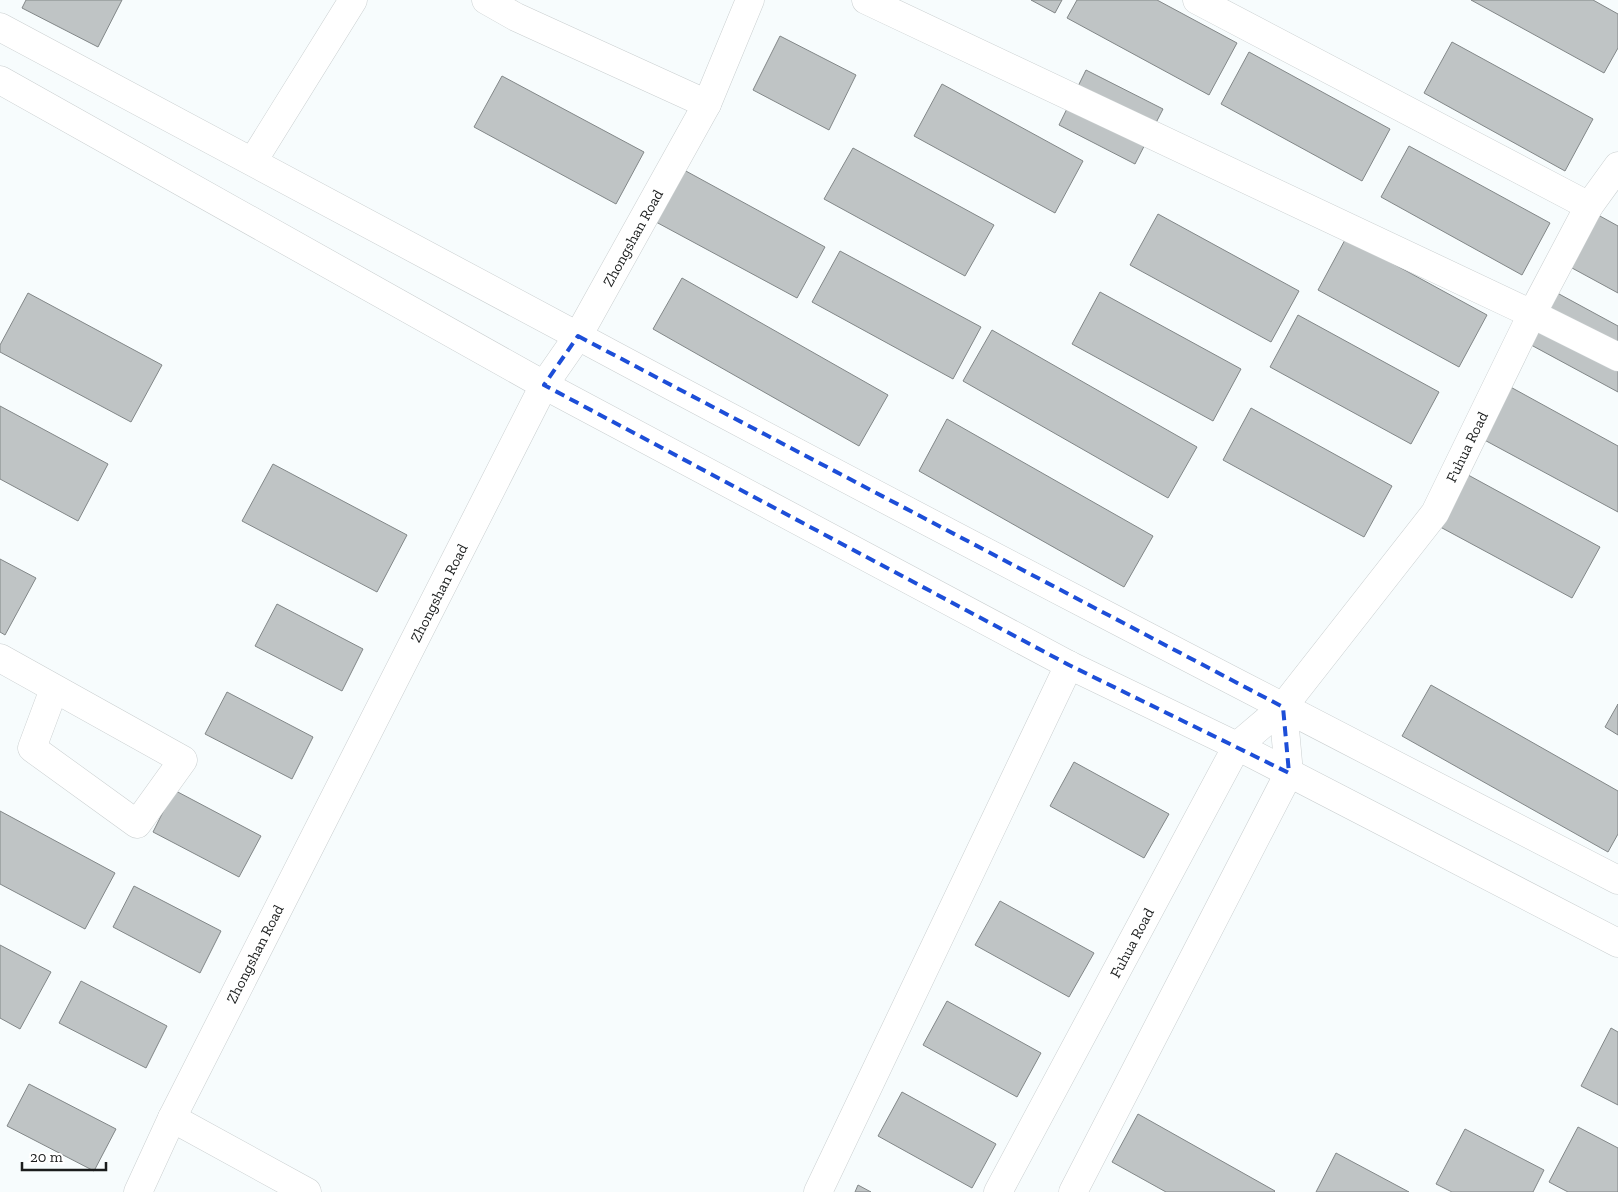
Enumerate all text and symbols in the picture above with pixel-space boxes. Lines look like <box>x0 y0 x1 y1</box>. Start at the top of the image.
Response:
street label: Zhongshan Road <box>599 186 667 290</box>
street label: Fuhua Road <box>1442 408 1492 485</box>
street label: Zhongshan Road <box>406 540 472 645</box>
street label: Zhongshan Road <box>222 901 288 1006</box>
street label: Fuhua Road <box>1106 904 1158 981</box>
scale bar <box>22 1140 106 1172</box>
text: 20 m <box>30 1148 63 1166</box>

